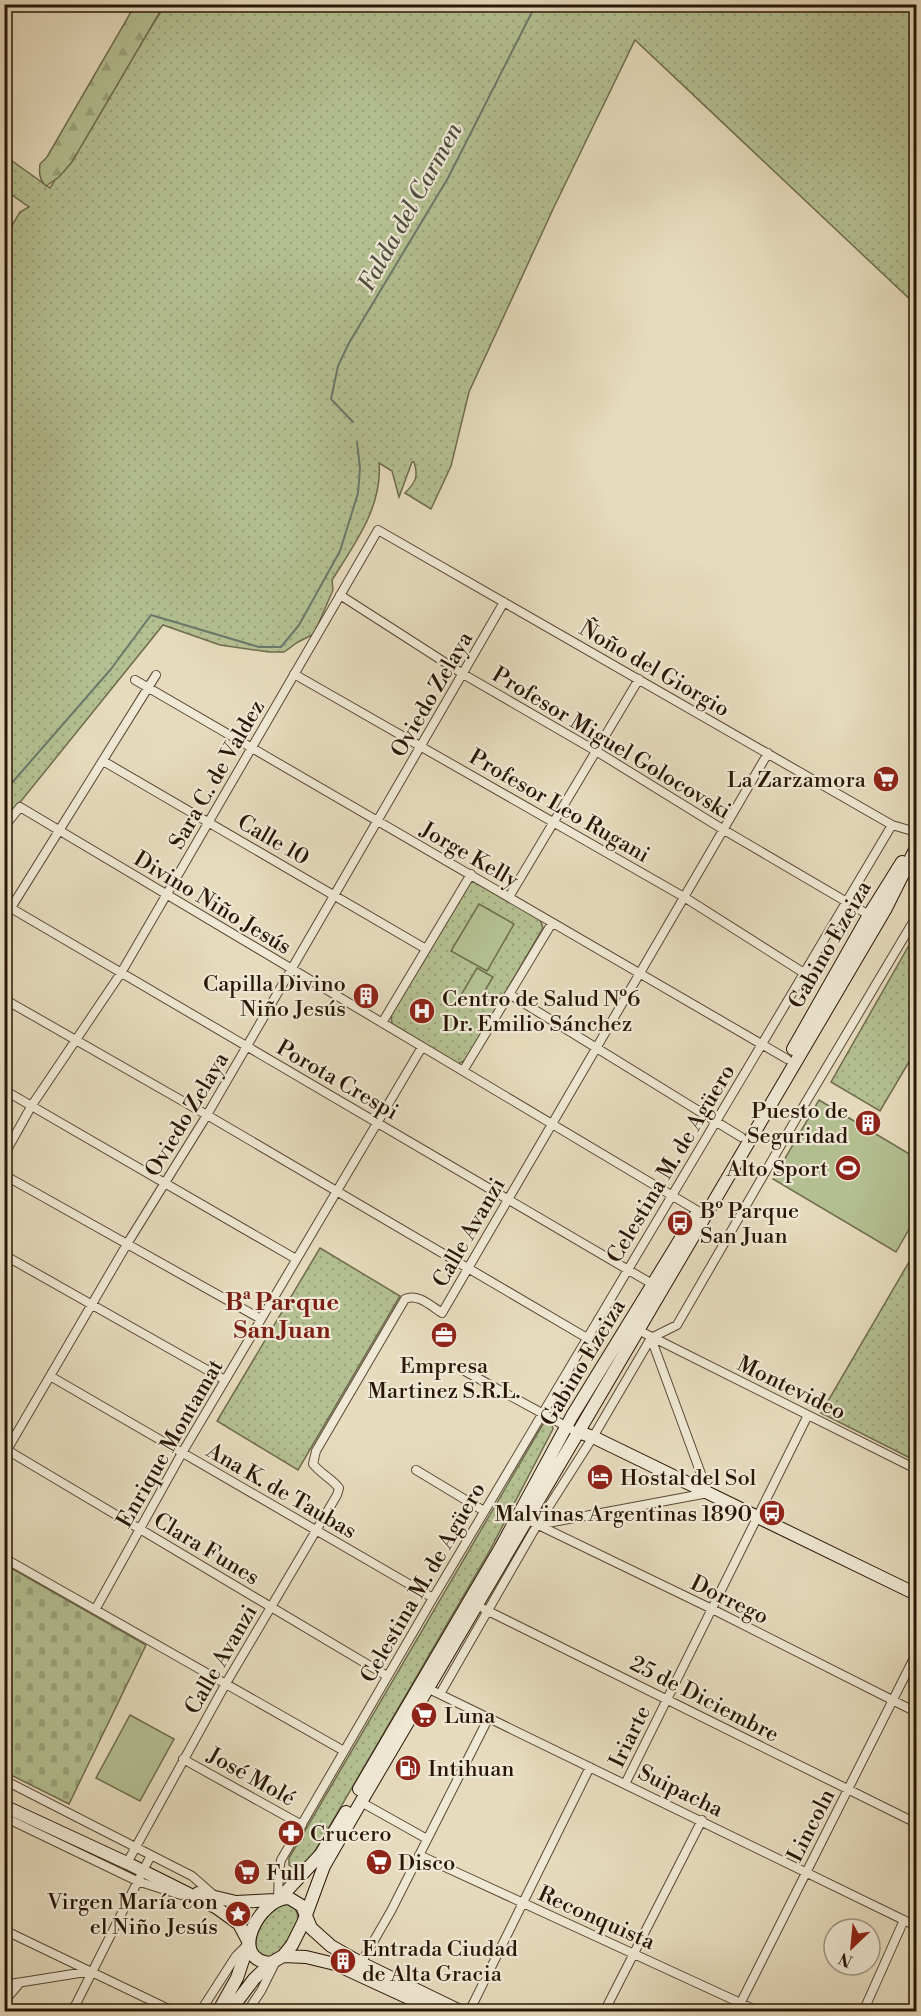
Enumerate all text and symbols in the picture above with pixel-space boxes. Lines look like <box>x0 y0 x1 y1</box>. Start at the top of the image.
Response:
water label: Falda del Carmen <box>352 117 470 297</box>
street label: Ñoño del Giorgio <box>574 614 735 723</box>
street label: Oviedo Zelaya <box>385 626 480 762</box>
street label: Profesor Miguel Golocovski <box>487 661 735 825</box>
street label: Sara C. de Valdez <box>164 695 271 854</box>
street label: Profesor Leo Rugani <box>464 744 654 869</box>
supermarket icon: La Zarzamora <box>871 764 901 794</box>
place label: La Zarzamora <box>727 767 867 794</box>
street label: Calle 10 <box>233 809 314 872</box>
street label: Jorge Kelly <box>415 816 523 894</box>
street label: Divino Niño Jesús <box>129 846 296 961</box>
street label: Gabino Ezeiza <box>783 875 878 1013</box>
place label: Capilla Divino Niño Jesús <box>203 971 346 1023</box>
building icon: Capilla Divino Niño Jesús <box>351 981 381 1011</box>
place label: Centro de Salud Nº6 Dr. Emilio Sánchez <box>442 986 640 1038</box>
hospital icon: Centro de Salud Nº6 Dr. Emilio Sánchez <box>407 996 437 1026</box>
street label: Porota Crespi <box>271 1035 403 1126</box>
street label: Oviedo Zelaya <box>140 1047 235 1182</box>
street label: Celestina M. de Agüero <box>601 1060 741 1268</box>
place label: Puesto de Seguridad <box>747 1098 848 1150</box>
building icon: Puesto de Seguridad <box>853 1108 883 1138</box>
sports icon: Alto Sport <box>833 1153 863 1183</box>
place label: Alto Sport <box>725 1156 828 1183</box>
street label: Calle Avanzi <box>427 1173 511 1292</box>
place label: Bº Parque San Juan <box>699 1198 799 1250</box>
bus stop icon: Bº Parque San Juan <box>665 1208 695 1238</box>
district label: Bª Parque San Juan <box>225 1288 339 1346</box>
street label: Gabino Ezeiza <box>535 1294 632 1431</box>
office icon: Empresa Martinez S.R.L. <box>429 1320 459 1350</box>
street label: Montevideo <box>733 1350 850 1426</box>
place label: Empresa Martinez S.R.L. <box>368 1353 520 1405</box>
street label: Enrique Montamat <box>111 1355 230 1533</box>
street label: Ana K. de Taubas <box>201 1437 361 1545</box>
hotel icon: Hostal del Sol <box>585 1462 615 1492</box>
place label: Hostal del Sol <box>620 1465 757 1492</box>
street label: Celestina M. de Agüero <box>355 1478 492 1688</box>
bus stop icon: Malvinas Argentinas 1890 <box>757 1498 787 1528</box>
place label: Malvinas Argentinas 1890 <box>494 1501 752 1528</box>
street label: Clara Funes <box>148 1507 264 1591</box>
street label: Dorrego <box>686 1570 773 1631</box>
street label: Calle Avanzi <box>179 1600 263 1719</box>
street label: 25 de Diciembre <box>625 1650 783 1748</box>
supermarket icon: Luna <box>409 1700 439 1730</box>
street label: Iriarte <box>604 1701 657 1772</box>
place label: Luna <box>444 1703 496 1730</box>
street label: José Molé <box>202 1742 300 1813</box>
fuel station icon: Intihuan <box>393 1753 423 1783</box>
place label: Intihuan <box>428 1756 514 1783</box>
street label: Suipacha <box>633 1759 728 1824</box>
street label: Lincoln <box>782 1785 841 1867</box>
pharmacy icon: Crucero <box>276 1818 306 1848</box>
place label: Crucero <box>310 1821 392 1848</box>
supermarket icon: Disco <box>364 1847 394 1877</box>
place label: Disco <box>398 1850 455 1877</box>
supermarket icon: Full <box>232 1857 262 1887</box>
place label: Full <box>266 1860 306 1887</box>
street label: Reconquista <box>534 1881 660 1957</box>
place label: Virgen María con el Niño Jesús <box>46 1889 218 1941</box>
place icon: Virgen María con el Niño Jesús <box>223 1899 253 1929</box>
north arrow <box>822 1917 882 1977</box>
place label: Entrada Ciudad de Alta Gracia <box>362 1936 518 1988</box>
building icon: Entrada Ciudad de Alta Gracia <box>328 1946 358 1976</box>
text: N <box>835 1948 856 1971</box>

